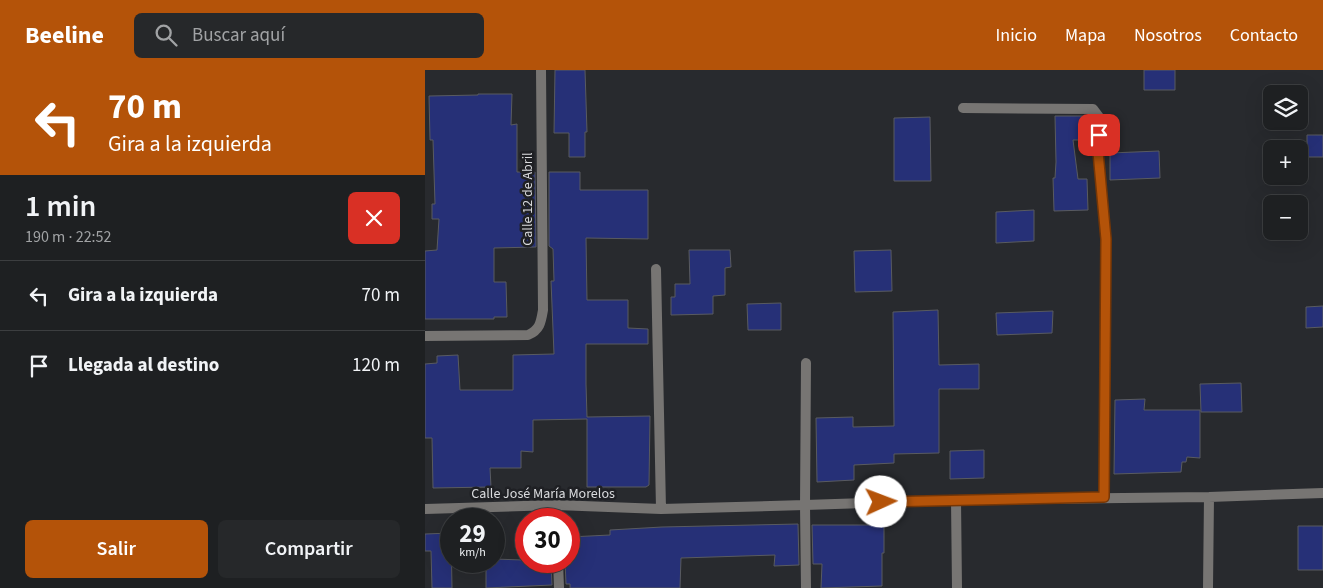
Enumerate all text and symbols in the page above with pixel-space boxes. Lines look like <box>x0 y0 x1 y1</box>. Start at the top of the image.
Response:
search box <box>134 13 484 58</box>
text: Beeline <box>25 18 104 53</box>
icon: search <box>152 21 180 49</box>
text: Buscar aquí <box>192 22 285 49</box>
text: Inicio <box>996 23 1037 48</box>
text: Mapa <box>1065 23 1106 48</box>
text: Nosotros <box>1134 23 1202 48</box>
text: Contacto <box>1230 23 1298 48</box>
text: 70 m <box>108 82 182 132</box>
map controls <box>1263 85 1308 240</box>
button: layers <box>1263 85 1308 130</box>
icon: left <box>25 90 90 155</box>
pin <box>1078 114 1120 156</box>
icon: arrive <box>1085 121 1113 149</box>
text: Gira a la izquierda <box>108 128 272 160</box>
button: + <box>1263 140 1308 185</box>
street label: Calle 12 de Abril <box>518 152 538 246</box>
text: 1 min <box>25 185 96 228</box>
button: close <box>348 192 400 244</box>
button: − <box>1263 195 1308 240</box>
text: 190 m · 22:52 <box>25 226 112 248</box>
icon: left <box>25 282 53 310</box>
text: Gira a la izquierda <box>68 282 218 309</box>
text: 70 m <box>362 282 400 309</box>
icon: arrive <box>25 352 53 380</box>
text: Llegada al destino <box>68 352 219 379</box>
text: 120 m <box>352 352 400 379</box>
position arrow <box>854 475 906 527</box>
street label: Calle José María Morelos <box>471 484 615 504</box>
speed limit sign: 30 <box>515 508 580 573</box>
text: 29 <box>459 516 486 552</box>
button: Salir <box>25 520 208 578</box>
button: Compartir <box>218 520 400 578</box>
text: km/h <box>459 544 486 561</box>

